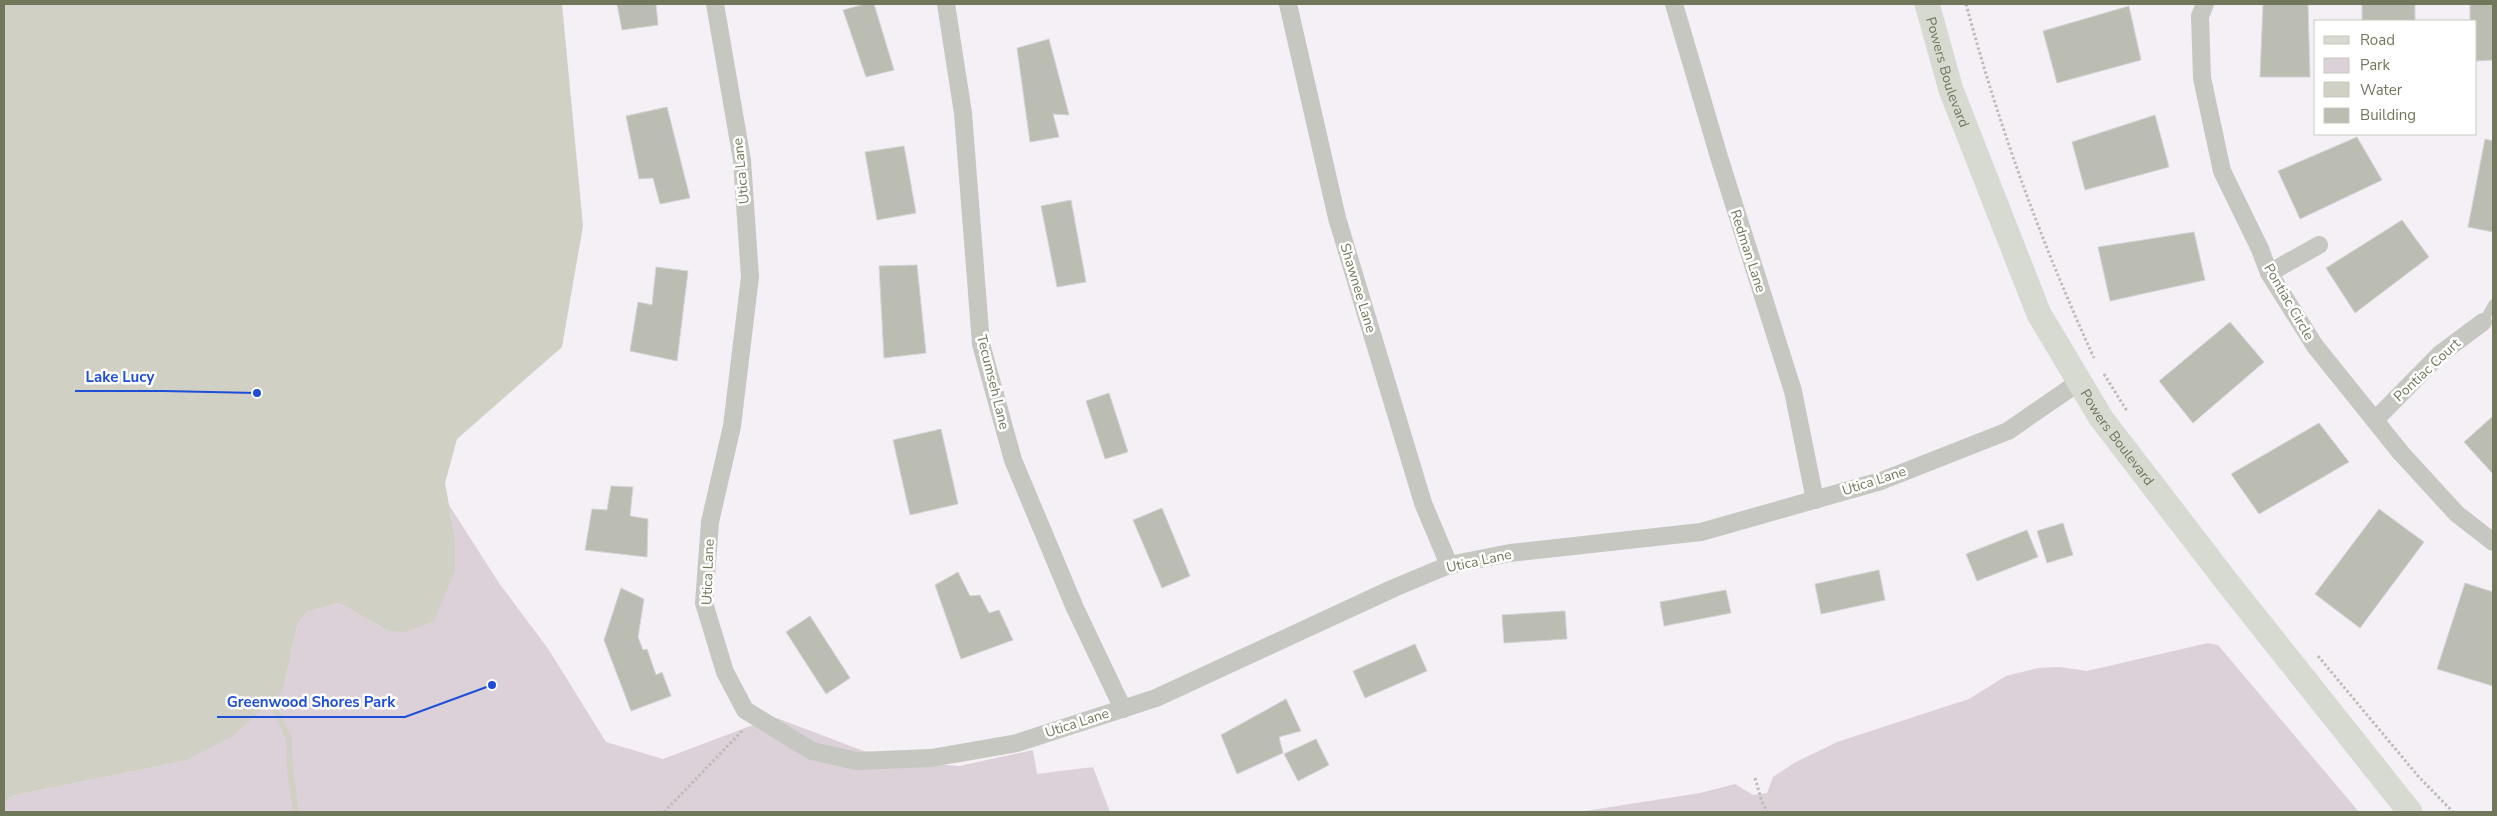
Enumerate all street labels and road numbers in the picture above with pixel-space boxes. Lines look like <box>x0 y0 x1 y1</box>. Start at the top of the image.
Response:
street label: Powers Boulevard <box>1921 15 1974 130</box>
street label: Utica Lane <box>728 137 754 205</box>
street label: Redman Lane <box>1726 207 1770 295</box>
street label: Shawnee Lane <box>1335 241 1381 335</box>
street label: Pontiac Circle <box>2259 260 2319 344</box>
street label: Tecumseh Lane <box>972 333 1014 431</box>
street label: Pontiac Court <box>2390 334 2465 406</box>
street label: Powers Boulevard <box>2076 385 2159 489</box>
street label: Utica Lane <box>1840 462 1908 500</box>
street label: Utica Lane <box>697 539 719 605</box>
street label: Utica Lane <box>1445 545 1513 577</box>
street label: Utica Lane <box>1043 704 1111 742</box>

